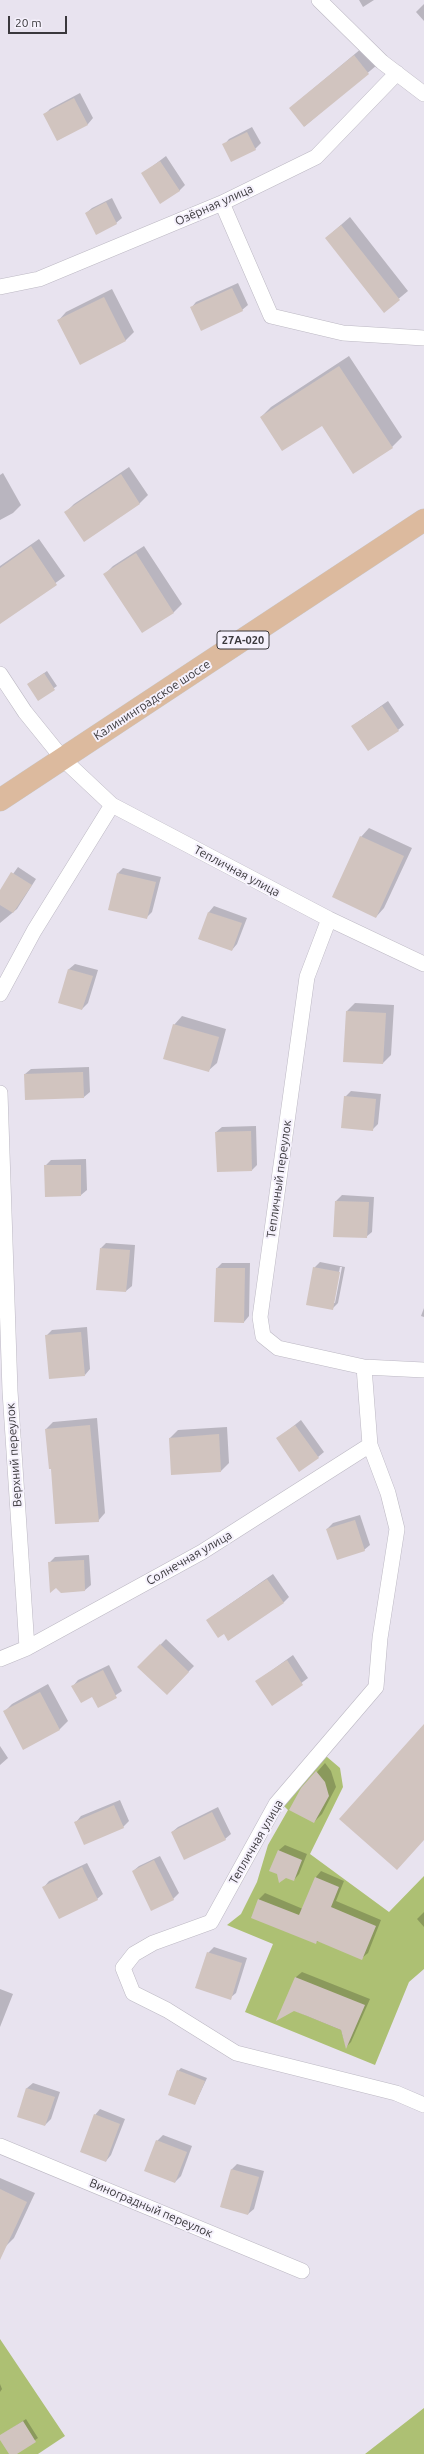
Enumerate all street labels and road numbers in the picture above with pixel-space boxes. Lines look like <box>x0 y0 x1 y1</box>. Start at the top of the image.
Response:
street label: Озёрная улица <box>173 181 255 229</box>
road number: 27А-020 <box>217 631 269 649</box>
street label: Калининградское шоссе <box>91 657 213 743</box>
street label: Тепличная улица <box>192 842 282 900</box>
street label: Тепличный переулок <box>264 1119 294 1239</box>
street label: Верхний переулок <box>3 1403 25 1507</box>
street label: Солнечная улица <box>144 1528 234 1588</box>
street label: Тепличная улица <box>226 1797 286 1887</box>
street label: Виноградный переулок <box>87 2175 215 2241</box>

